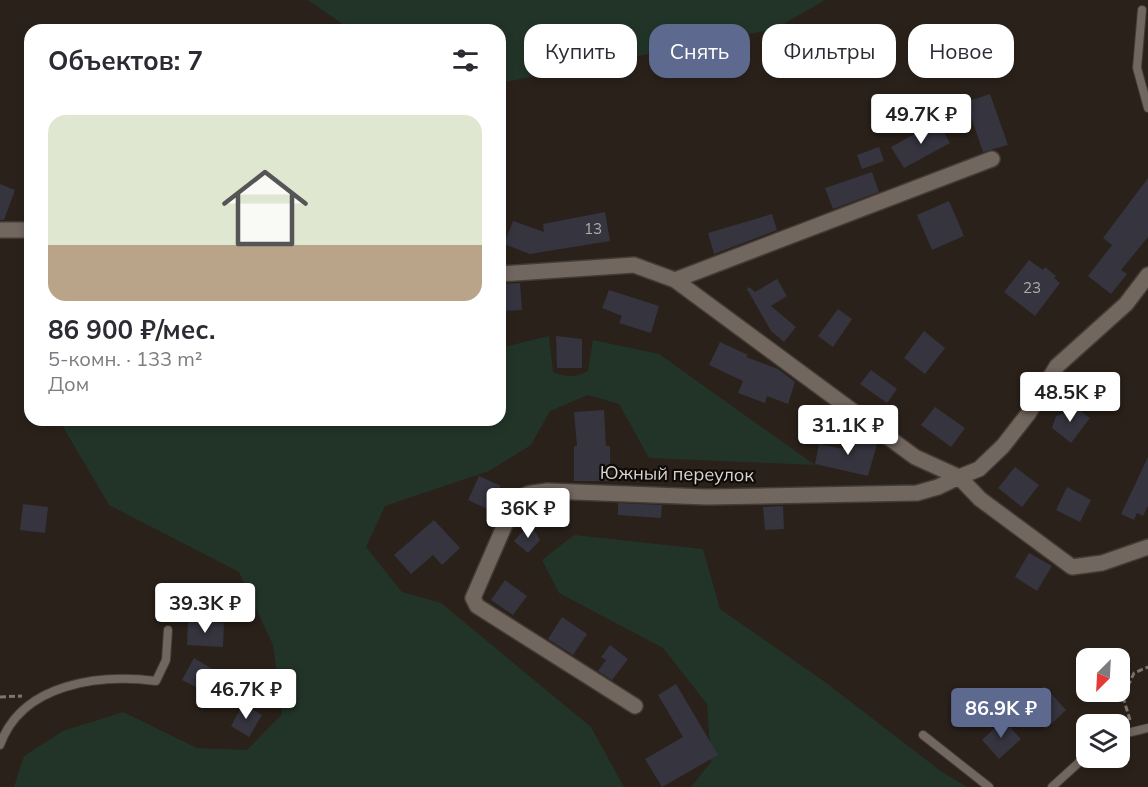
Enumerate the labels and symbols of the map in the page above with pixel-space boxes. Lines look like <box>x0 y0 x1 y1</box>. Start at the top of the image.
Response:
pin: 49.7K ₽ <box>866 94 976 145</box>
house number: 13 <box>584 219 602 238</box>
house number: 23 <box>1023 278 1041 297</box>
pin: 48.5K ₽ <box>1015 372 1125 423</box>
pin: 31.1K ₽ <box>793 405 903 456</box>
street label: Южный переулок <box>600 461 755 486</box>
pin: 36K ₽ <box>486 488 570 539</box>
pin: 39.3K ₽ <box>150 583 260 634</box>
north arrow <box>1076 648 1130 702</box>
pin: 46.7K ₽ <box>191 669 301 720</box>
pin: 86.9K ₽ <box>946 688 1056 739</box>

